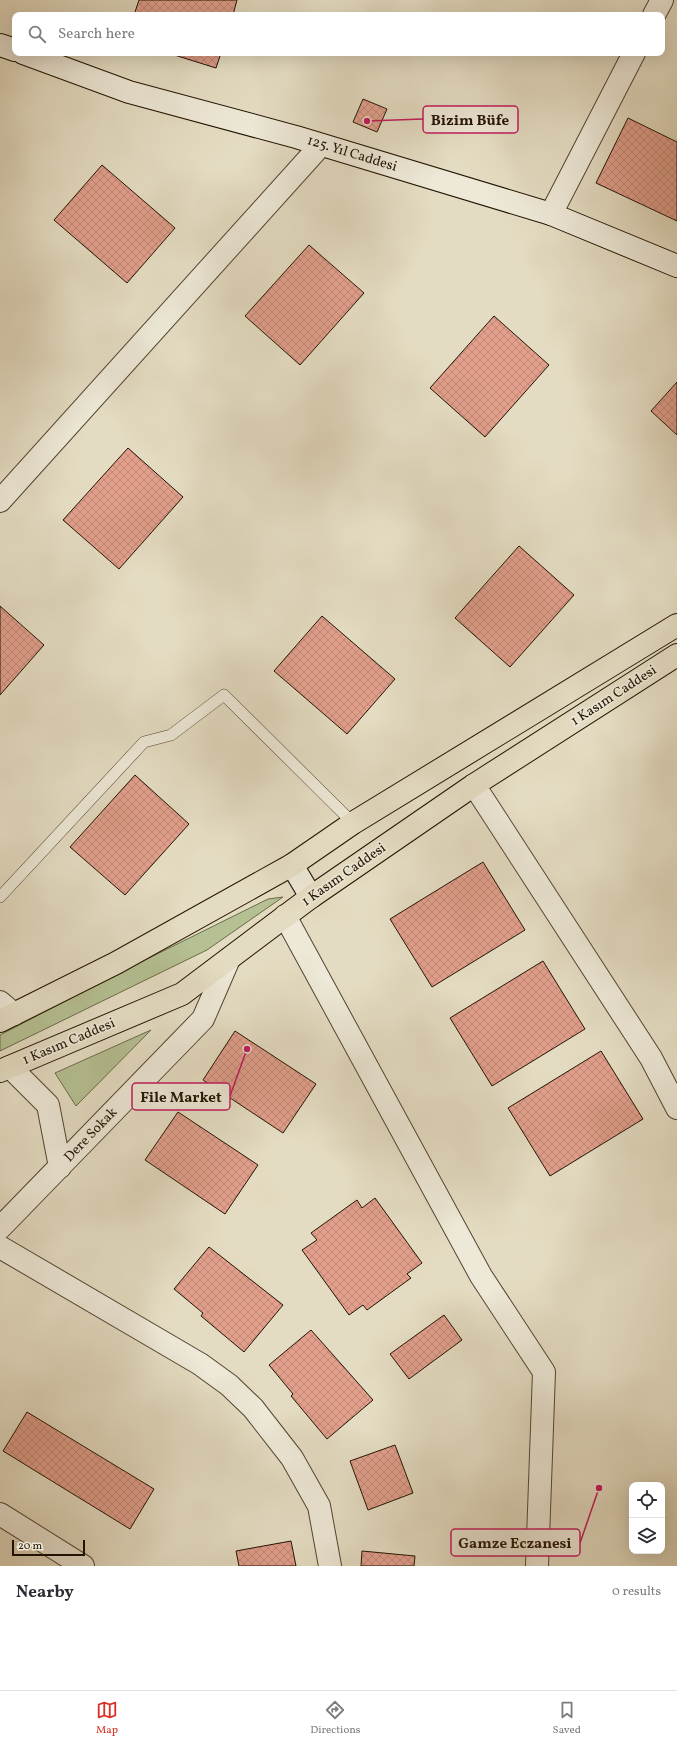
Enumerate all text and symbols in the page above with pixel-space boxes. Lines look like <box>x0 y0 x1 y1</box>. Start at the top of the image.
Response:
search box <box>12 12 665 56</box>
icon: search <box>26 23 48 45</box>
text: Search here <box>58 24 135 45</box>
callout: Bizim Büfe <box>423 106 518 133</box>
text: Bizim Büfe <box>431 111 510 132</box>
street label: 125. Yıl Caddesi <box>305 131 399 177</box>
street label: 1 Kasım Caddesi <box>567 661 661 731</box>
street label: 1 Kasım Caddesi <box>298 839 390 911</box>
street label: 1 Kasım Caddesi <box>20 1014 118 1070</box>
callout: File Market <box>132 1083 230 1110</box>
text: File Market <box>140 1088 222 1109</box>
street label: Dere Sokak <box>60 1103 122 1167</box>
map controls <box>629 1482 665 1554</box>
button: locate <box>629 1482 665 1518</box>
button: layers <box>629 1518 665 1554</box>
callout: Gamze Eczanesi <box>451 1529 580 1556</box>
text: Gamze Eczanesi <box>458 1534 572 1555</box>
scale bar <box>12 1538 85 1557</box>
text: 20 m <box>18 1539 42 1554</box>
text: Nearby <box>16 1581 74 1604</box>
text: 0 results <box>612 1583 661 1601</box>
tab: Map <box>96 1699 118 1738</box>
tab: Directions <box>310 1699 361 1738</box>
tab: Saved <box>553 1699 581 1738</box>

